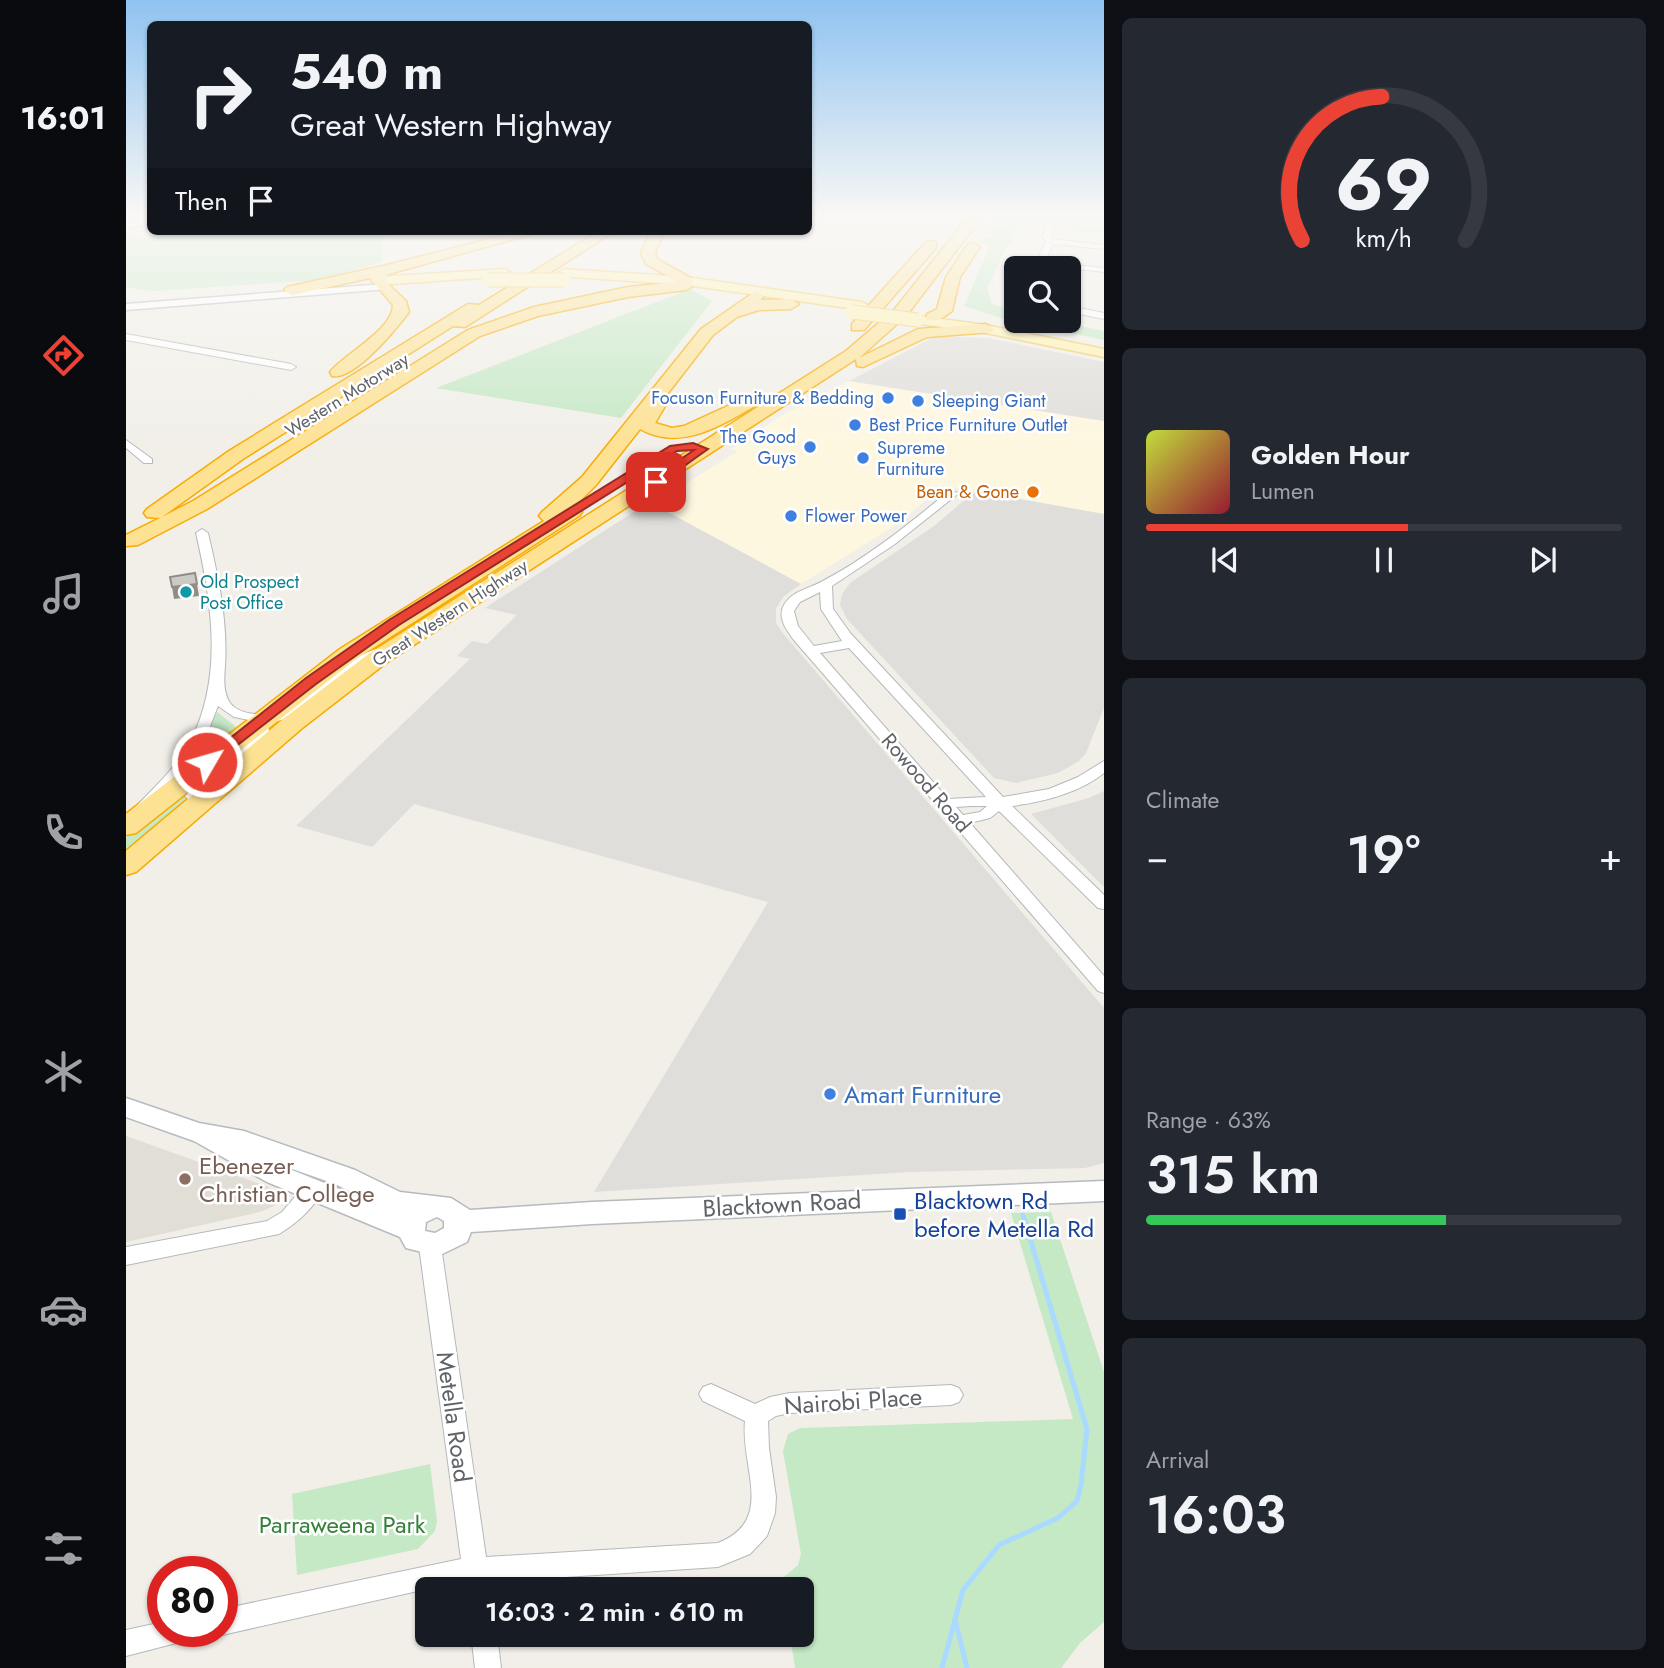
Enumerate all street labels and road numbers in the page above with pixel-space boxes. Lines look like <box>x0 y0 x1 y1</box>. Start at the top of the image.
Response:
street label: Western Motorway <box>280 346 414 444</box>
street label: Great Western Highway <box>367 553 533 673</box>
street label: Rowood Road <box>874 727 978 839</box>
street label: Blacktown Road <box>702 1182 862 1226</box>
street label: Metella Road <box>428 1349 480 1485</box>
street label: Nairobi Place <box>783 1379 923 1423</box>

